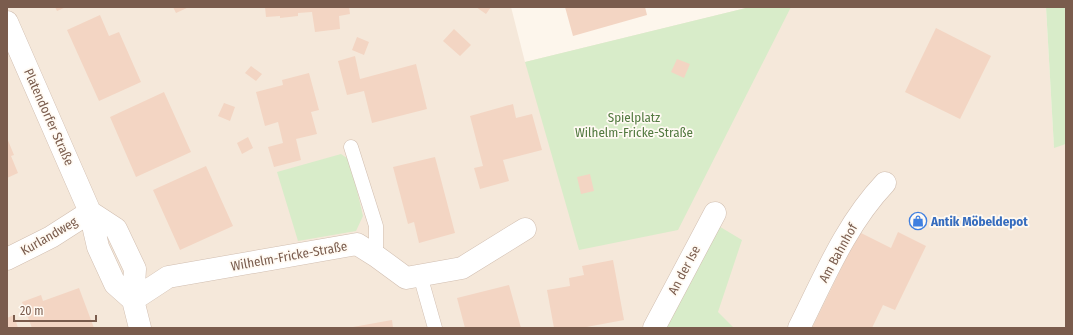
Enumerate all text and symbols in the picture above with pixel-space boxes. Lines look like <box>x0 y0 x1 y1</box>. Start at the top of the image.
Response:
street label: Platendorfer Straße <box>21 66 77 168</box>
park label: Spielplatz Wilhelm-Fricke-Straße <box>575 110 693 140</box>
shop icon: Antik Möbeldepot <box>908 211 928 231</box>
street label: Kurlandweg <box>18 213 81 258</box>
place label: Antik Möbeldepot <box>930 214 1028 229</box>
street label: Am Bahnhof <box>816 220 861 285</box>
street label: Wilhelm-Fricke-Straße <box>230 238 348 274</box>
street label: An der Ise <box>665 243 703 297</box>
scale bar <box>14 297 96 323</box>
text: 20 m <box>20 304 44 318</box>

